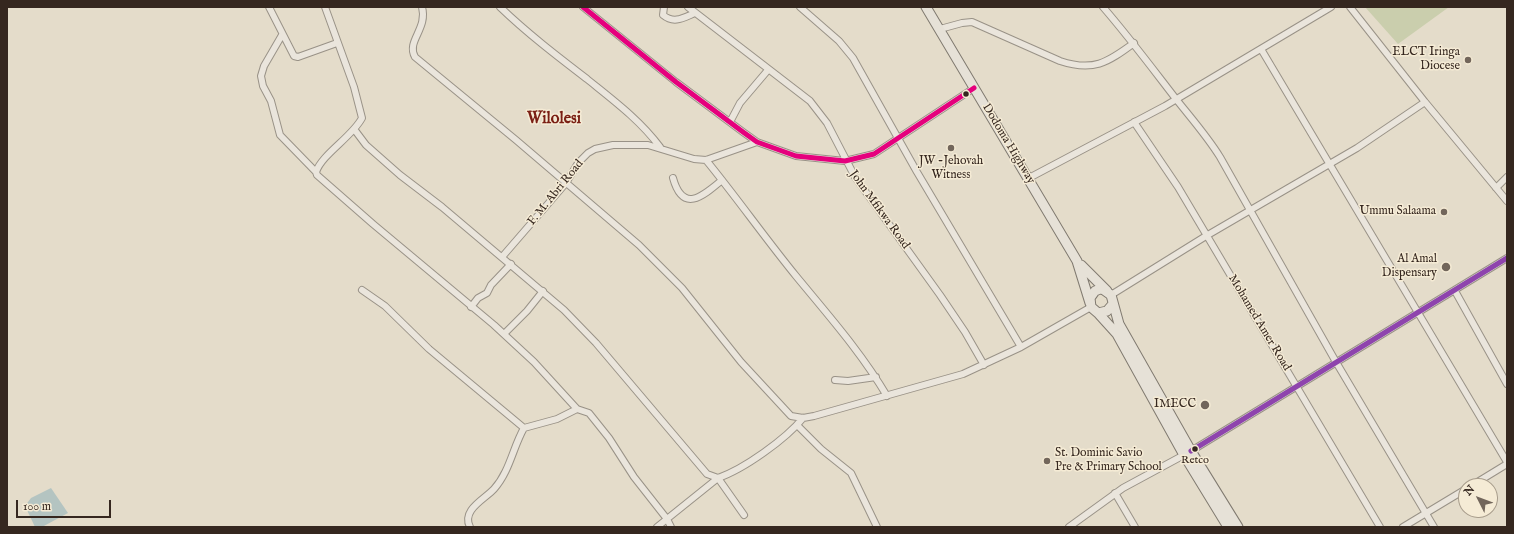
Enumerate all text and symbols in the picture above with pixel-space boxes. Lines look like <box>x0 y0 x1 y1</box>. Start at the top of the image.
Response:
place label: ELCT Iringa Diocese <box>1392 46 1460 74</box>
marker: ELCT Iringa Diocese <box>1463 55 1473 65</box>
unlabelled marker <box>961 89 971 99</box>
street label: Dodoma Highway <box>978 101 1038 187</box>
district label: Wilolesi <box>527 110 581 130</box>
marker: JW -Jehovah Witness <box>946 143 956 153</box>
place label: JW -Jehovah Witness <box>919 155 983 183</box>
street label: F. M. Abri Road <box>525 157 587 229</box>
street label: John Mfikwa Road <box>846 168 912 252</box>
place label: Ummu Salaama <box>1359 205 1436 219</box>
marker: Ummu Salaama <box>1439 207 1449 217</box>
place label: Al Amal Dispensary <box>1382 253 1437 281</box>
marker: Al Amal Dispensary <box>1440 261 1452 273</box>
street label: Mohamed Amer Road <box>1225 272 1293 374</box>
place label: IMECC <box>1154 398 1196 412</box>
marker: IMECC <box>1199 399 1211 411</box>
marker: Retco <box>1190 444 1200 454</box>
place label: St. Dominic Savio Pre & Primary School <box>1055 447 1162 475</box>
place label: Retco <box>1181 454 1209 468</box>
marker: St. Dominic Savio Pre & Primary School <box>1042 456 1052 466</box>
north arrow <box>1458 478 1498 518</box>
text: N <box>1461 482 1478 499</box>
scale bar <box>18 492 113 518</box>
text: 100 m <box>23 499 51 514</box>

